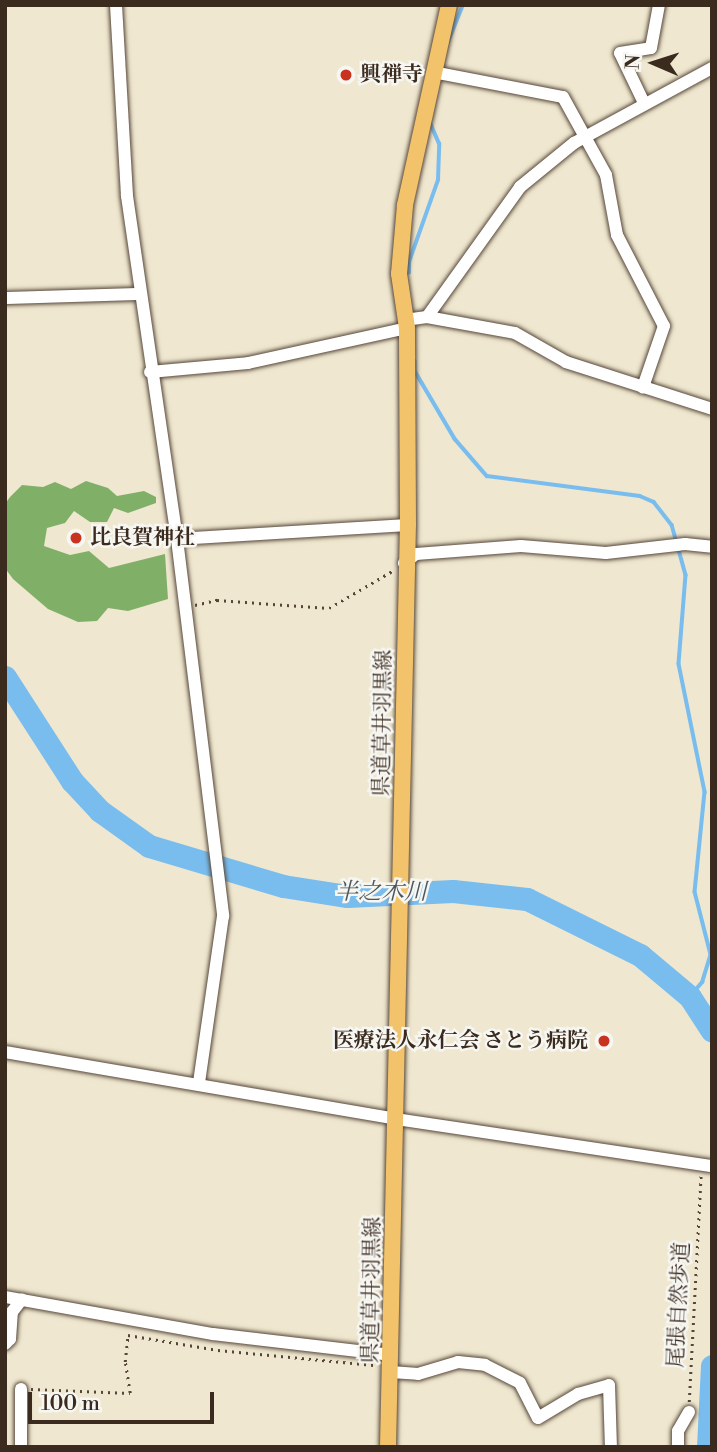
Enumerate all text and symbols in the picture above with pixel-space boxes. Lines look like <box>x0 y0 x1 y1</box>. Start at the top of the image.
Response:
north arrow <box>619 28 689 98</box>
text: N <box>621 54 645 70</box>
place label: 興禅寺 <box>360 62 423 88</box>
marker: 興禅寺 <box>338 67 354 83</box>
place label: 比良賀神社 <box>90 525 195 551</box>
marker: 比良賀神社 <box>68 530 84 546</box>
street label: 県道草井羽黒線 <box>369 649 397 797</box>
water label: 半之木川 <box>335 878 427 906</box>
place label: 医療法人永仁会 さとう病院 <box>333 1028 588 1054</box>
marker: 医療法人永仁会 さとう病院 <box>594 1031 614 1051</box>
street label: 県道草井羽黒線 <box>358 1216 386 1364</box>
street label: 尾張自然歩道 <box>663 1241 695 1369</box>
scale bar <box>32 1378 217 1422</box>
text: 100 m <box>41 1391 100 1417</box>

